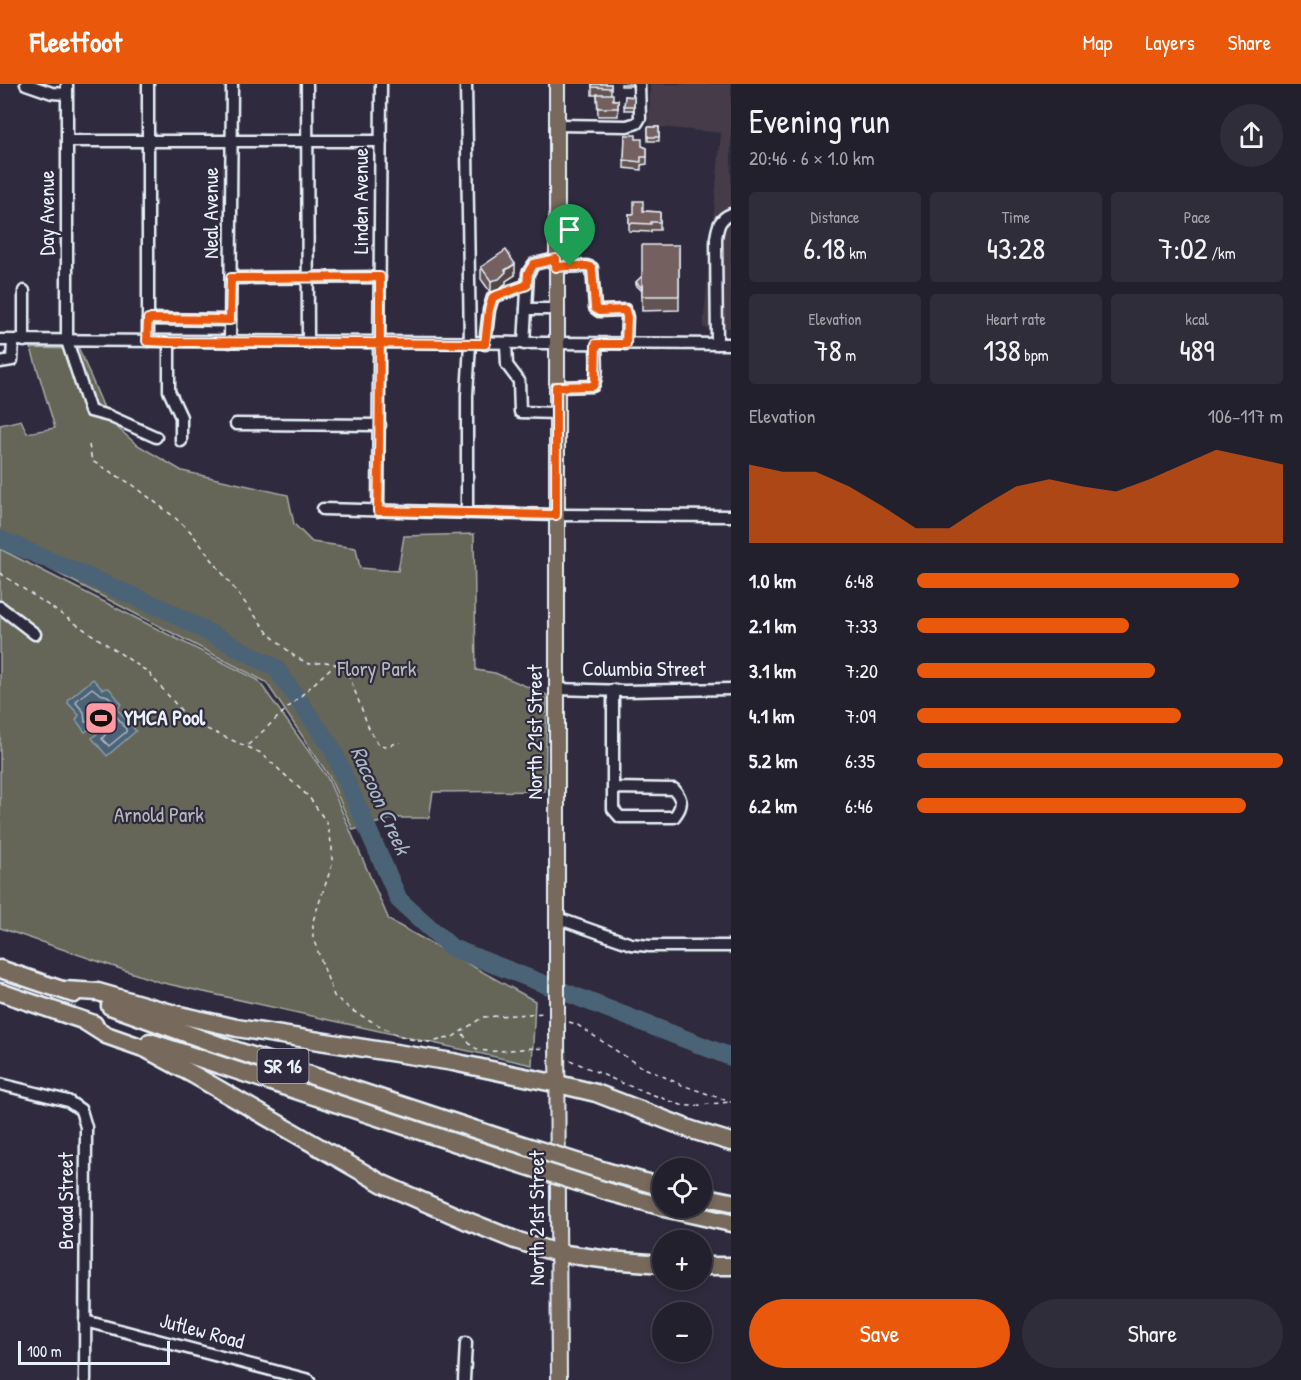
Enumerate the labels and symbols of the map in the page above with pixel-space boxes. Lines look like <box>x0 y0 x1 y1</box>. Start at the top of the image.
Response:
street label: Linden Avenue <box>346 148 375 254</box>
street label: Neal Avenue <box>196 167 225 259</box>
street label: Day Avenue <box>32 170 61 256</box>
pin <box>544 204 595 266</box>
park label: Flory Park <box>337 654 417 683</box>
street label: Columbia Street <box>582 654 707 683</box>
street label: North 21st Street <box>520 664 549 800</box>
sports icon: YMCA Pool <box>83 700 119 736</box>
place label: YMCA Pool <box>124 703 205 732</box>
water label: Raccoon Creek <box>344 741 419 861</box>
park label: Arnold Park <box>114 800 204 829</box>
road number: SR 16 <box>258 1049 308 1083</box>
street label: North 21st Street <box>522 1150 551 1286</box>
street label: Broad Street <box>51 1152 80 1250</box>
street label: Jutlew Road <box>157 1305 248 1356</box>
scale bar <box>18 1338 170 1366</box>

